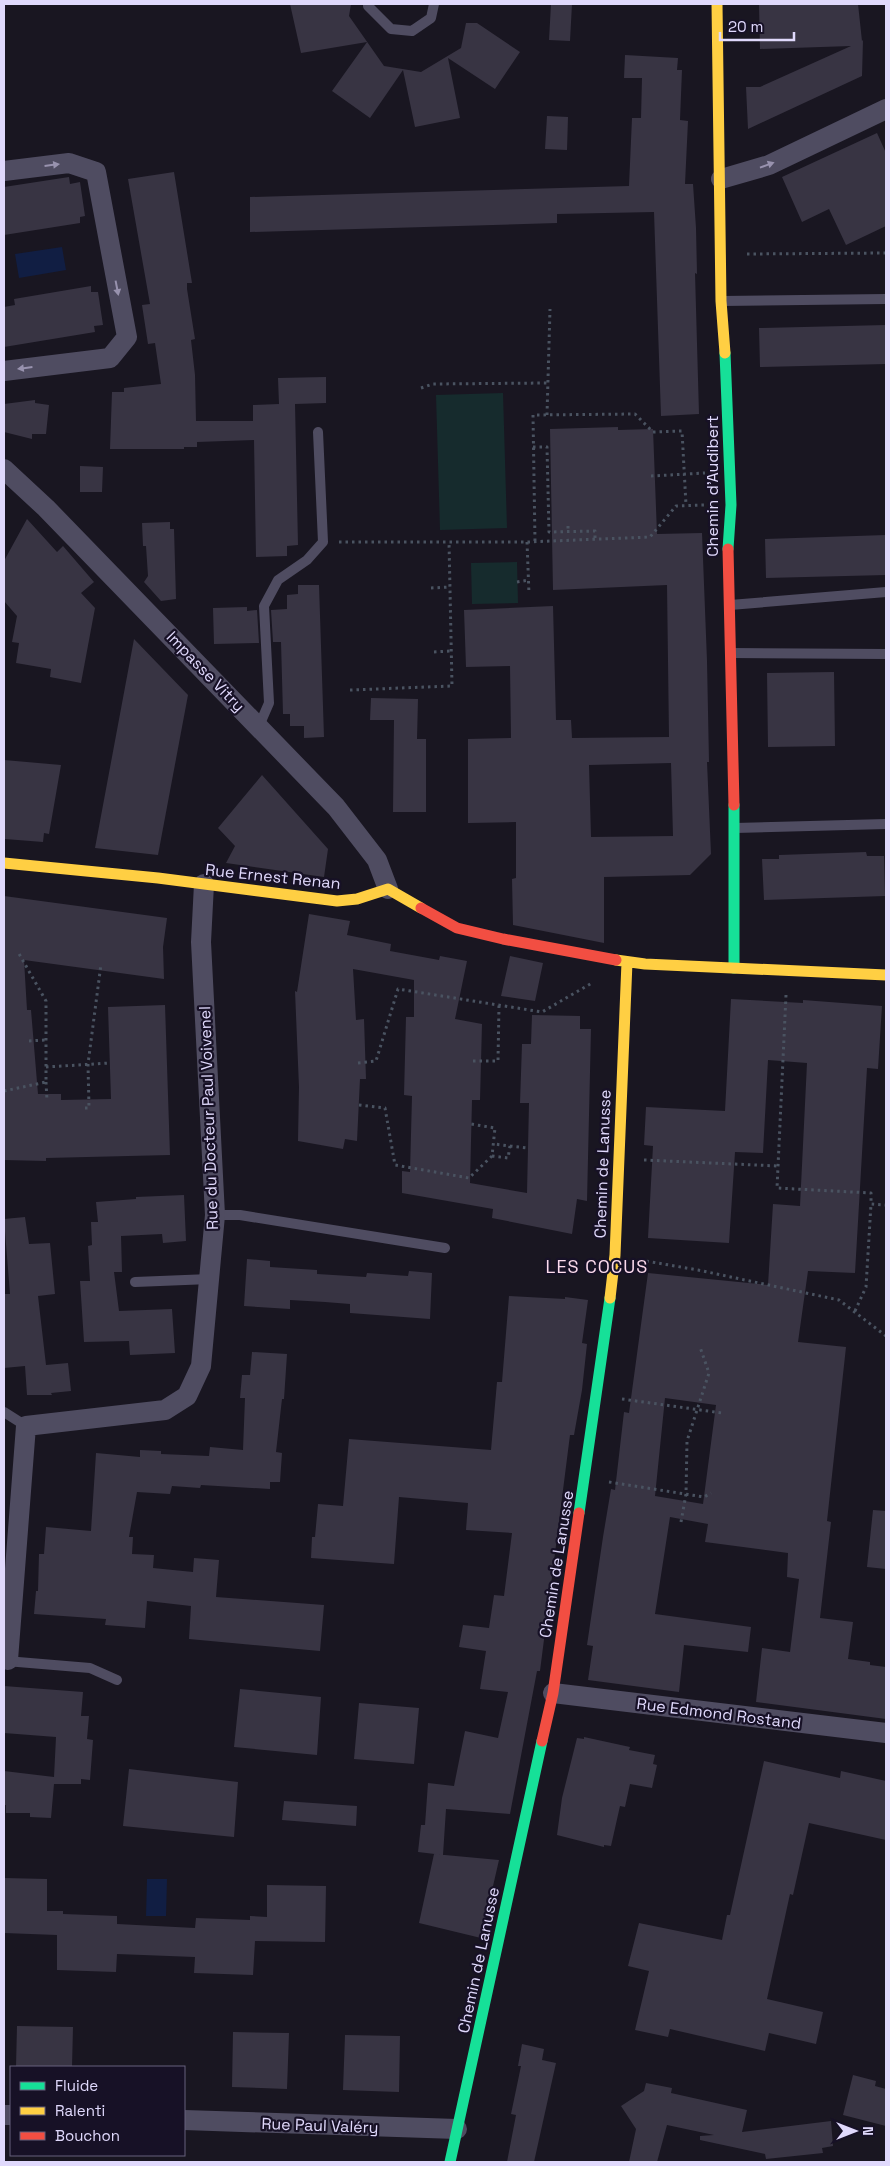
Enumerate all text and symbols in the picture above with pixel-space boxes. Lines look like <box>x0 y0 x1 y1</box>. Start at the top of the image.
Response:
scale bar <box>720 10 794 42</box>
text: 20 m <box>728 17 763 36</box>
one-way arrow <box>44 161 60 169</box>
one-way arrow <box>760 161 775 169</box>
one-way arrow <box>114 280 122 296</box>
one-way arrow <box>16 364 32 372</box>
street label: Chemin d'Audibert <box>702 415 723 557</box>
street label: Impasse Vitry <box>162 627 249 716</box>
street label: Rue Ernest Renan <box>204 859 342 894</box>
street label: Rue du Docteur Paul Voivenel <box>194 1006 223 1230</box>
street label: Chemin de Lanusse <box>589 1089 616 1239</box>
district label: LES COCUS <box>546 1255 648 1278</box>
street label: Chemin de Lanusse <box>534 1489 579 1639</box>
street label: Rue Edmond Rostand <box>636 1693 802 1734</box>
street label: Chemin de Lanusse <box>453 1885 504 2035</box>
legend <box>10 2066 185 2156</box>
text: Fluide <box>55 2076 98 2095</box>
text: Ralenti <box>55 2101 105 2120</box>
north arrow <box>830 2106 880 2156</box>
street label: Rue Paul Valéry <box>261 2113 379 2138</box>
text: Bouchon <box>55 2126 120 2145</box>
text: N <box>859 2126 877 2136</box>

